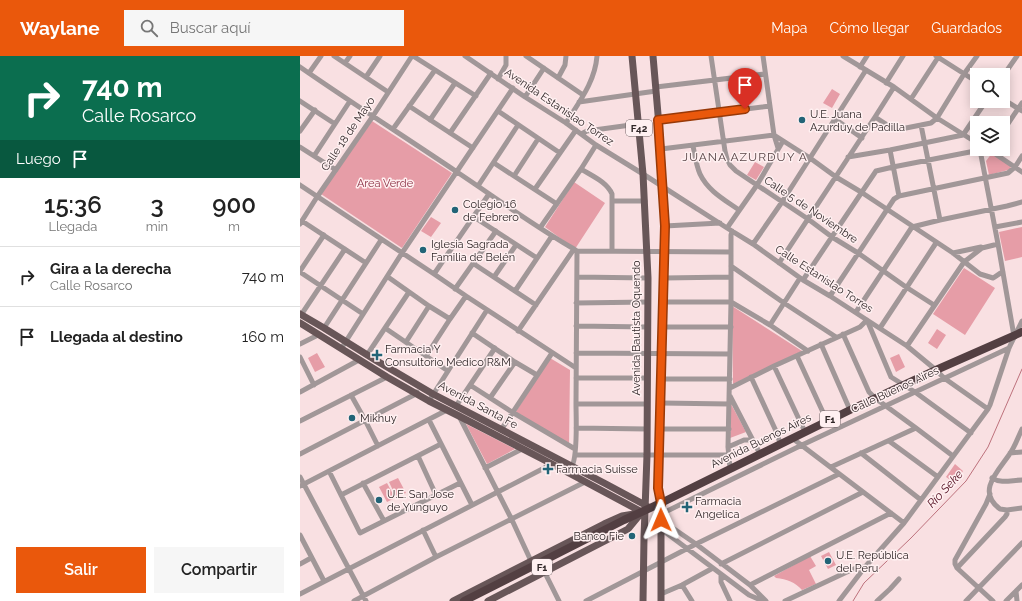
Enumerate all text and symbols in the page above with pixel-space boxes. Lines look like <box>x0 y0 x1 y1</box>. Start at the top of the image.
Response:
search box <box>124 10 404 46</box>
text: Waylane <box>20 17 100 39</box>
icon: search <box>138 17 160 39</box>
text: Buscar aquí <box>170 19 251 37</box>
text: Mapa <box>771 20 807 36</box>
text: Cómo llegar <box>829 20 909 36</box>
text: Guardados <box>931 20 1002 36</box>
street label: Avenida Estanislao Torrez <box>502 66 617 149</box>
pin <box>728 68 762 109</box>
map controls <box>970 68 1010 156</box>
button: search <box>970 68 1010 108</box>
text: 740 m <box>82 71 163 104</box>
icon: right <box>16 72 68 124</box>
icon: arrive <box>734 74 756 96</box>
street label: Calle 18 de Mayo <box>318 94 378 174</box>
text: Calle Rosarco <box>82 105 196 126</box>
place label: U.E. Juana Azurduy de Padilla <box>810 108 905 134</box>
marker: U.E. Juana Azurduy de Padilla <box>797 115 807 125</box>
button: layers <box>970 116 1010 156</box>
road number: F42 <box>626 120 652 136</box>
icon: arrive <box>69 148 91 170</box>
text: Luego <box>16 150 61 168</box>
district label: JUANA AZURDUY A <box>682 150 808 164</box>
street label: Calle 5 de Noviembre <box>762 174 861 246</box>
park label: Area Verde <box>357 177 414 190</box>
text: 15:36 <box>44 190 102 219</box>
text: 3 <box>150 190 164 219</box>
text: 900 <box>212 190 256 219</box>
place label: Colegio 16 de Febrero <box>463 198 519 224</box>
marker: Colegio 16 de Febrero <box>450 205 460 215</box>
text: Llegada <box>48 219 97 234</box>
text: min <box>146 219 168 234</box>
text: m <box>228 219 240 234</box>
place label: Iglesia Sagrada Familia de Belén <box>431 238 515 264</box>
street label: Calle Estanislao Torres <box>773 243 875 315</box>
marker: Iglesia Sagrada Familia de Belén <box>418 245 428 255</box>
text: Gira a la derecha <box>50 260 171 278</box>
street label: Avenida Bautista Oquendo <box>630 260 643 396</box>
icon: right <box>16 266 38 288</box>
text: 740 m <box>242 268 284 286</box>
text: Calle Rosarco <box>50 278 133 293</box>
icon: arrive <box>16 326 38 348</box>
text: Llegada al destino <box>50 328 183 346</box>
text: 160 m <box>242 328 284 346</box>
place label: Farmacia Y Consultorio Medico R&M <box>385 343 511 369</box>
marker: Farmacia Y Consultorio Medico R&M <box>372 350 382 360</box>
street label: Calle Buenos Aires <box>849 364 941 416</box>
street label: Avenida Santa Fe <box>436 379 520 432</box>
street label: Avenida Buenos Aires <box>709 411 813 471</box>
road number: F1 <box>820 411 840 427</box>
place label: Mikhuy <box>360 412 397 425</box>
marker: Mikhuy <box>347 413 357 423</box>
place label: Farmacia Suisse <box>556 463 638 476</box>
marker: Farmacia Suisse <box>543 464 553 474</box>
water label: Río Seke <box>924 467 966 511</box>
place label: U.E. San Jose de Yunguyo <box>387 488 454 514</box>
marker: U.E. San Jose de Yunguyo <box>374 495 384 505</box>
place label: Farmacia Angelica <box>695 495 741 521</box>
position arrow <box>640 499 682 541</box>
marker: Farmacia Angelica <box>682 502 692 512</box>
place label: Banco Fie <box>574 530 625 543</box>
marker: Banco Fie <box>627 531 637 541</box>
button: Salir <box>16 547 146 593</box>
button: Compartir <box>154 547 284 593</box>
place label: U.E. República del Peru <box>836 549 909 575</box>
marker: U.E. República del Peru <box>823 556 833 566</box>
road number: F1 <box>532 559 552 575</box>

